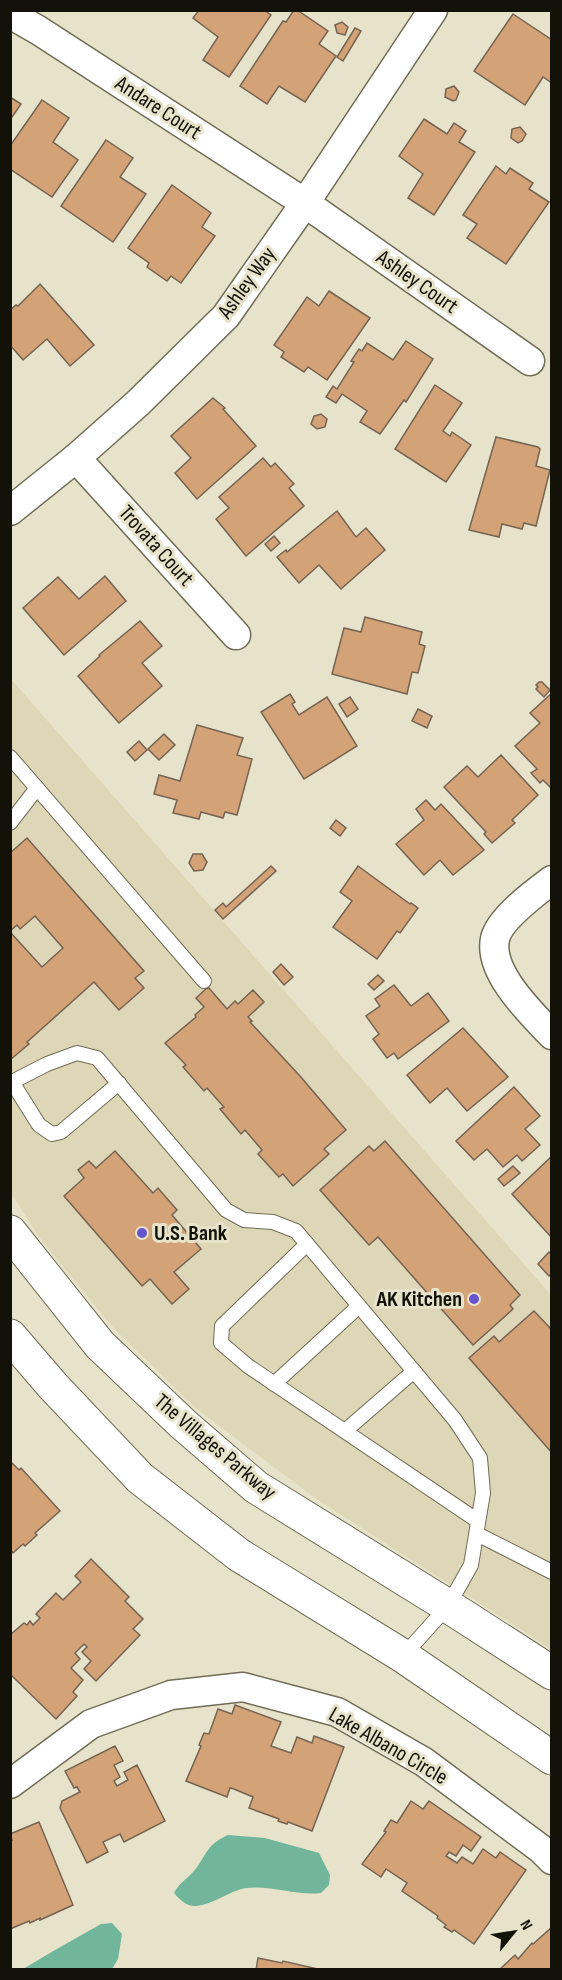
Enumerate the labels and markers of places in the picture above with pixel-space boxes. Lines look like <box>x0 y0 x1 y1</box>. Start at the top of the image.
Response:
place label: U.S. Bank <box>154 1220 228 1247</box>
marker: U.S. Bank <box>135 1226 149 1240</box>
place label: AK Kitchen <box>376 1286 462 1313</box>
marker: AK Kitchen <box>467 1292 481 1306</box>

